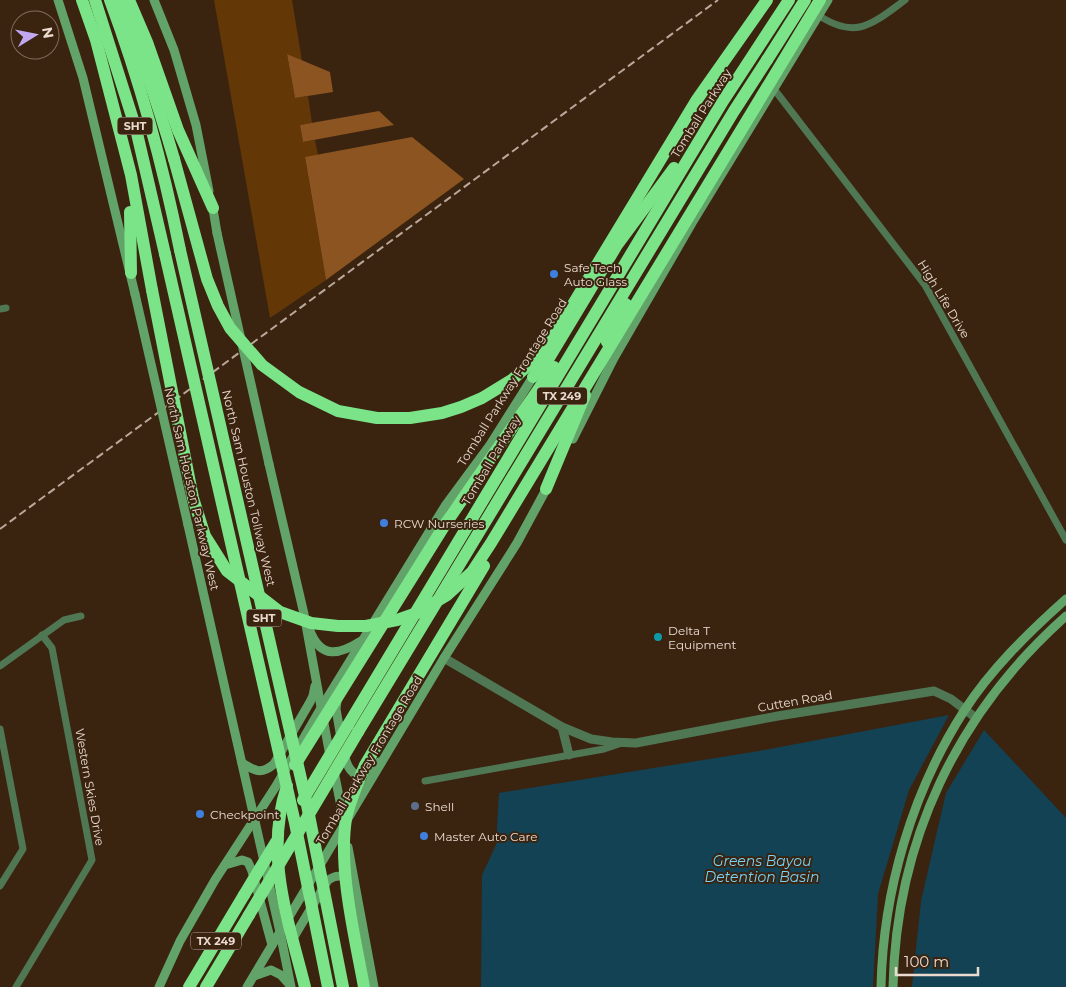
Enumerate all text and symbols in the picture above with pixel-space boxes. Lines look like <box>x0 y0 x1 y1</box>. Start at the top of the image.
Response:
north arrow <box>10 10 60 60</box>
text: N <box>38 26 58 40</box>
street label: Tomball Parkway <box>668 65 735 160</box>
road number: SHT <box>118 118 152 134</box>
street label: High Life Drive <box>915 257 973 341</box>
place label: Safe Tech Auto Glass <box>564 260 627 289</box>
marker: Safe Tech Auto Glass <box>548 268 560 280</box>
street label: Tomball Parkway Frontage Road <box>454 296 570 468</box>
street label: North Sam Houston Parkway West <box>161 386 223 592</box>
street label: North Sam Houston Tollway West <box>219 388 279 588</box>
road number: TX 249 <box>537 388 587 404</box>
street label: Tomball Parkway <box>459 413 523 507</box>
place label: RCW Nurseries <box>394 516 484 531</box>
marker: RCW Nurseries <box>378 517 390 529</box>
road number: SHT <box>246 610 282 626</box>
place label: Delta T Equipment <box>668 623 737 652</box>
marker: Delta T Equipment <box>652 631 664 643</box>
street label: Tomball Parkway Frontage Road <box>312 673 426 847</box>
street label: Cutten Road <box>756 687 834 715</box>
street label: Western Skies Drive <box>72 727 108 847</box>
place label: Shell <box>425 799 454 814</box>
marker: Shell <box>409 800 421 812</box>
place label: Checkpoint <box>210 807 280 822</box>
marker: Checkpoint <box>194 808 206 820</box>
place label: Master Auto Care <box>434 829 538 844</box>
marker: Master Auto Care <box>418 830 430 842</box>
water label: Greens Bayou Detention Basin <box>705 852 819 886</box>
road number: TX 249 <box>191 932 241 949</box>
scale bar <box>896 944 978 976</box>
text: 100 m <box>904 952 949 971</box>

